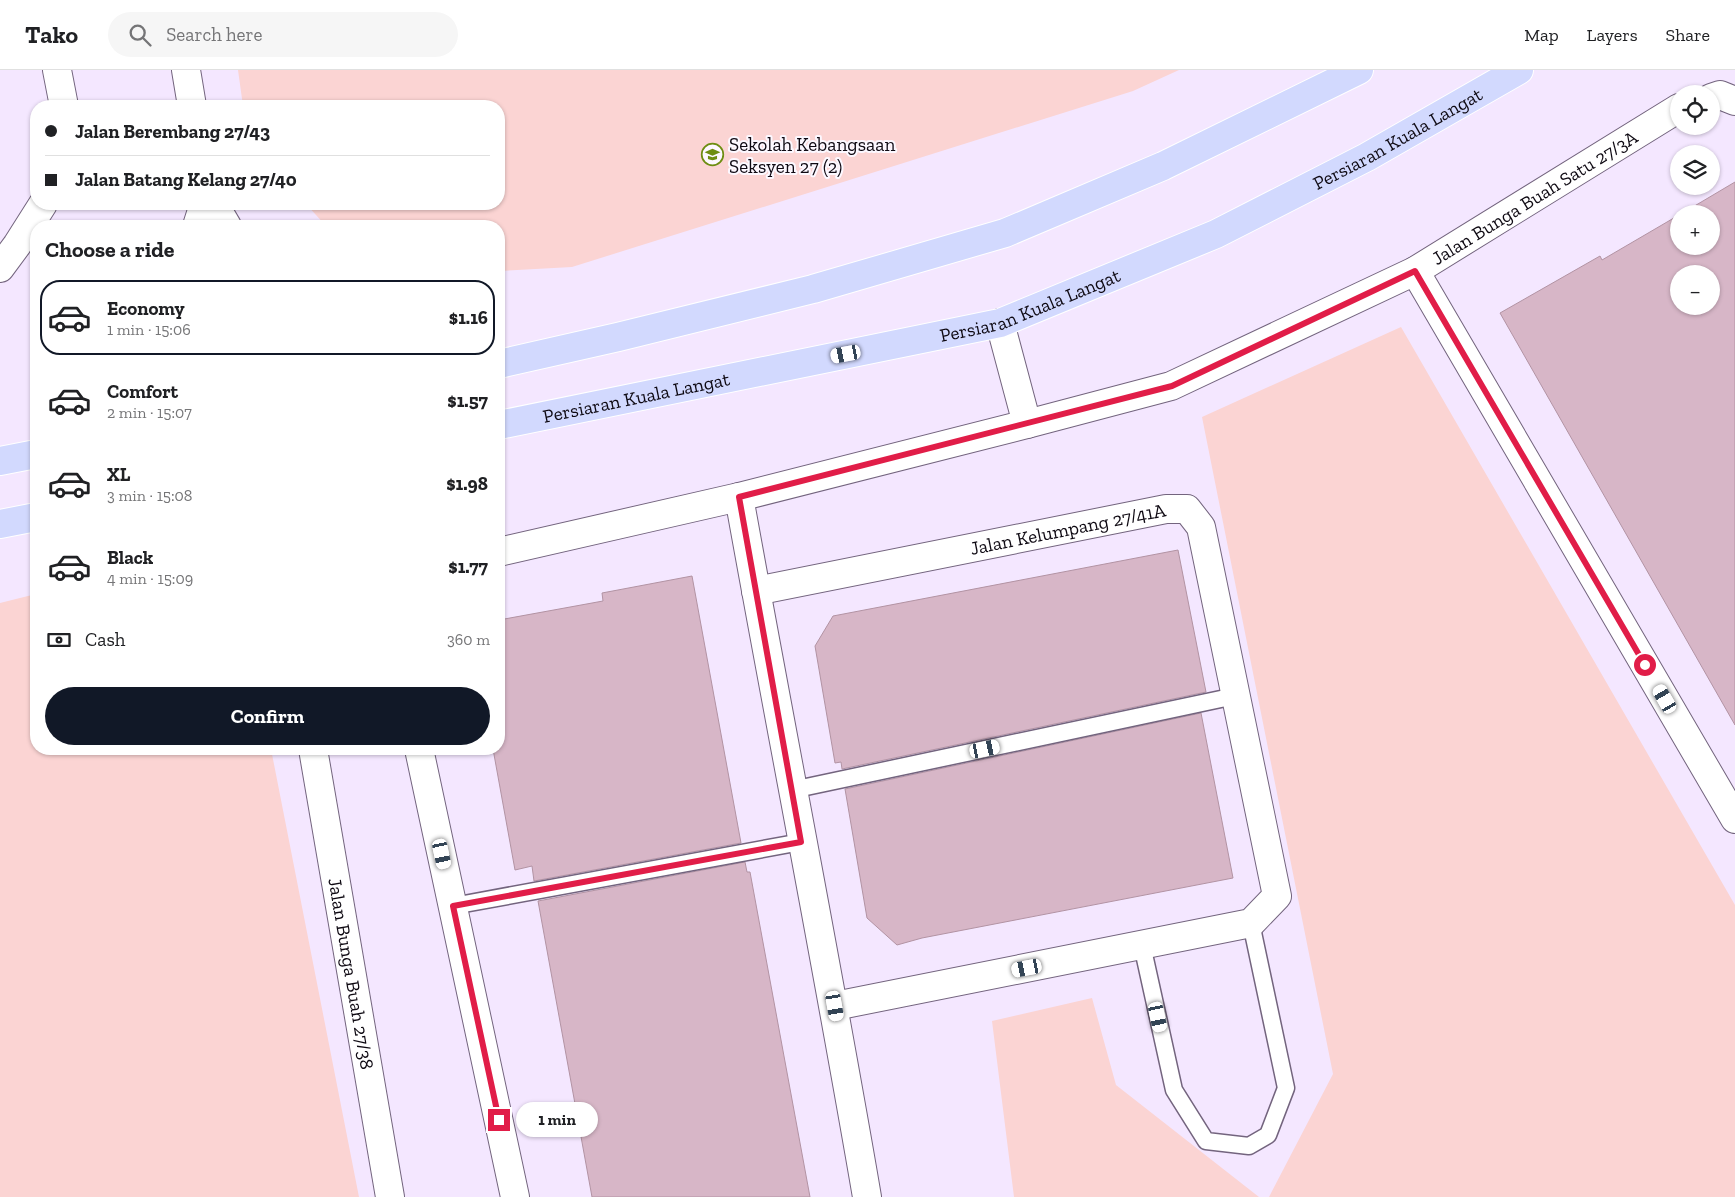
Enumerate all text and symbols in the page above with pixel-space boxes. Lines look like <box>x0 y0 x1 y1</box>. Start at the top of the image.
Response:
search box <box>108 12 458 57</box>
text: Tako <box>25 20 78 49</box>
icon: search <box>126 21 154 49</box>
text: Search here <box>166 23 262 46</box>
text: Map <box>1524 24 1559 46</box>
text: Layers <box>1587 24 1638 46</box>
text: Share <box>1666 24 1710 46</box>
street label: Persiaran Kuala Langat <box>1309 82 1486 194</box>
map controls <box>1670 85 1720 315</box>
button: locate <box>1670 85 1720 135</box>
text: Jalan Berembang 27/43 <box>75 120 270 143</box>
street label: Jalan Bunga Buah Satu 27/3A <box>1427 125 1642 269</box>
place label: Sekolah Kebangsaan Seksyen 27 (2) <box>729 133 895 178</box>
school or university icon: Sekolah Kebangsaan Seksyen 27 (2) <box>701 143 725 167</box>
button: layers <box>1670 145 1720 195</box>
text: Jalan Batang Kelang 27/40 <box>75 168 297 191</box>
button: + <box>1670 205 1720 255</box>
text: Choose a ride <box>45 236 175 263</box>
street label: Persiaran Kuala Langat <box>938 263 1124 347</box>
button: − <box>1670 265 1720 315</box>
icon: car <box>47 295 92 340</box>
text: Economy <box>107 297 185 320</box>
text: $1.16 <box>449 306 488 329</box>
text: 1 min · 15:06 <box>107 320 191 339</box>
car <box>829 344 862 364</box>
street label: Persiaran Kuala Langat <box>541 367 732 427</box>
icon: car <box>47 378 92 423</box>
text: Comfort <box>107 380 178 403</box>
text: $1.57 <box>447 389 488 412</box>
text: 2 min · 15:07 <box>107 403 192 422</box>
icon: car <box>47 461 92 506</box>
text: XL <box>107 463 130 486</box>
text: $1.98 <box>446 472 488 495</box>
text: 3 min · 15:08 <box>107 486 192 505</box>
street label: Jalan Kelumpang 27/41A <box>968 498 1168 559</box>
icon: car <box>47 544 92 589</box>
text: Black <box>107 546 153 569</box>
text: $1.77 <box>448 555 488 578</box>
text: 4 min · 15:09 <box>107 569 193 588</box>
icon: cash <box>45 626 73 654</box>
text: Cash <box>85 628 125 651</box>
text: 360 m <box>447 630 490 649</box>
route start <box>1634 654 1656 676</box>
car <box>1651 682 1678 716</box>
button: Confirm <box>45 687 490 745</box>
car <box>968 739 1001 759</box>
car <box>431 838 452 870</box>
street label: Jalan Bunga Buah 27/38 <box>324 876 379 1071</box>
car <box>1010 958 1043 978</box>
car <box>825 990 844 1022</box>
car <box>1147 1001 1168 1033</box>
callout: 1 min <box>516 1102 599 1138</box>
route end <box>488 1109 510 1131</box>
text: 1 min <box>538 1110 576 1129</box>

